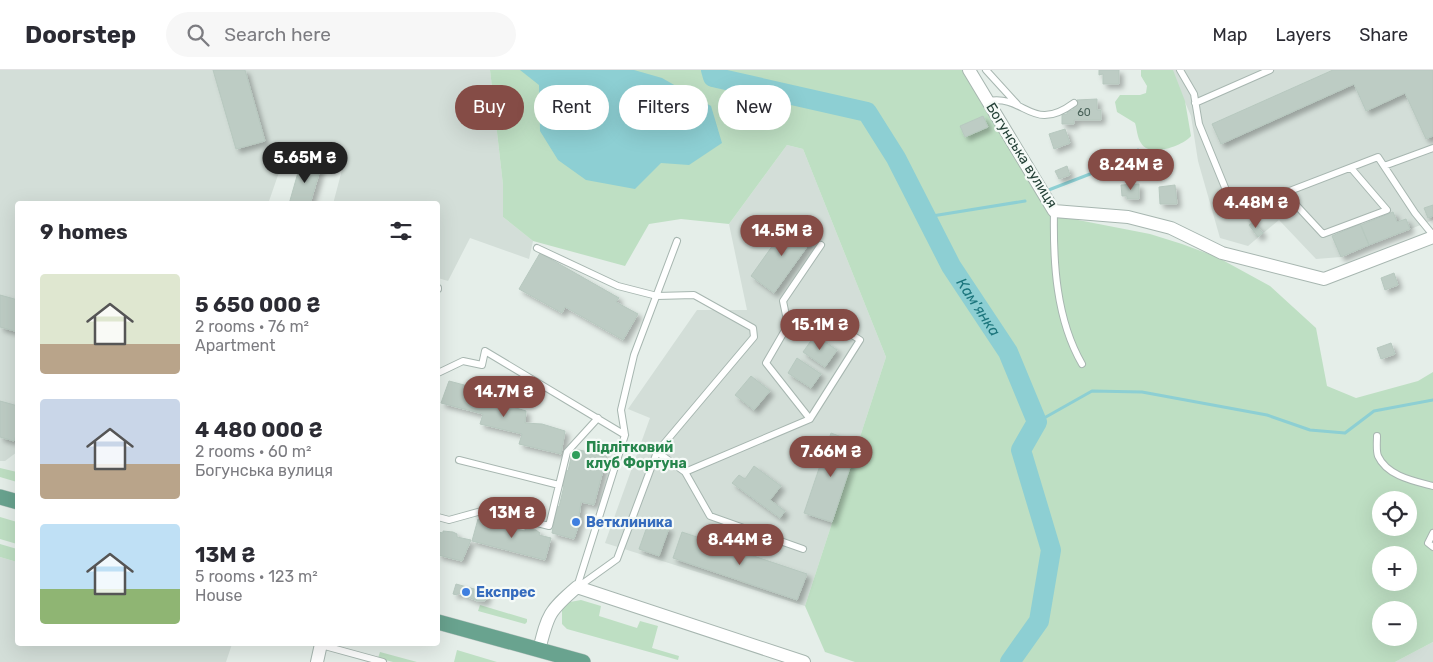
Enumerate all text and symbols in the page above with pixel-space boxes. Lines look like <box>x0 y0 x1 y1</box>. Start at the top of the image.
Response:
search box <box>166 12 516 57</box>
text: Doorstep <box>25 21 136 49</box>
icon: search <box>184 21 212 49</box>
text: Search here <box>224 23 331 46</box>
text: Map <box>1213 24 1248 46</box>
text: Layers <box>1276 24 1331 46</box>
text: Share <box>1359 24 1408 46</box>
chip: Buy <box>455 85 524 130</box>
chip: Rent <box>534 85 609 130</box>
chip: Filters <box>619 85 708 130</box>
chip: New <box>718 85 791 130</box>
street label: Богунська вулиця <box>982 100 1061 211</box>
house number: 60 <box>1077 106 1091 119</box>
pin: 5.65M ₴ <box>259 142 351 184</box>
text: 5.65M ₴ <box>274 148 337 167</box>
pin: 8.24M ₴ <box>1085 148 1177 191</box>
text: 8.24M ₴ <box>1099 155 1163 174</box>
pin: 4.48M ₴ <box>1210 186 1302 229</box>
text: 4.48M ₴ <box>1224 193 1288 212</box>
pin: 14.5M ₴ <box>736 214 828 257</box>
icon: filters <box>387 217 415 245</box>
text: 9 homes <box>40 219 128 244</box>
text: 14.5M ₴ <box>751 221 813 240</box>
water label: Кам'янка <box>952 275 1004 340</box>
text: 5 650 000 ₴ <box>195 292 321 317</box>
icon: home <box>80 294 140 354</box>
pin: 15.1M ₴ <box>774 308 866 351</box>
text: 15.1M ₴ <box>791 315 849 334</box>
text: 2 rooms · 76 m² <box>195 317 309 336</box>
text: Apartment <box>195 336 275 355</box>
pin: 14.7M ₴ <box>458 376 550 418</box>
text: 14.7M ₴ <box>474 382 534 401</box>
text: 4 480 000 ₴ <box>195 417 323 442</box>
icon: home <box>80 419 140 479</box>
pin: 7.66M ₴ <box>785 436 877 478</box>
place label: Підлітковий клуб Фортуна <box>586 439 687 472</box>
text: 2 rooms · 60 m² <box>195 442 312 461</box>
text: 7.66M ₴ <box>800 442 862 461</box>
marker: Підлітковий клуб Фортуна <box>570 449 582 461</box>
text: Богунська вулиця <box>195 461 333 480</box>
map controls <box>1372 491 1417 646</box>
button: locate <box>1372 491 1417 536</box>
pin: 13M ₴ <box>477 496 547 539</box>
text: 13M ₴ <box>489 503 535 522</box>
place label: Ветклиника <box>586 514 673 531</box>
marker: Ветклиника <box>570 516 582 528</box>
pin: 8.44M ₴ <box>694 524 786 566</box>
text: 8.44M ₴ <box>708 530 772 549</box>
text: 13M ₴ <box>195 542 255 567</box>
icon: home <box>80 544 140 604</box>
button: + <box>1372 546 1417 591</box>
text: 5 rooms · 123 m² <box>195 567 318 586</box>
place label: Експрес <box>476 584 536 601</box>
text: House <box>195 586 242 605</box>
marker: Експрес <box>460 586 472 598</box>
button: − <box>1372 601 1417 646</box>

